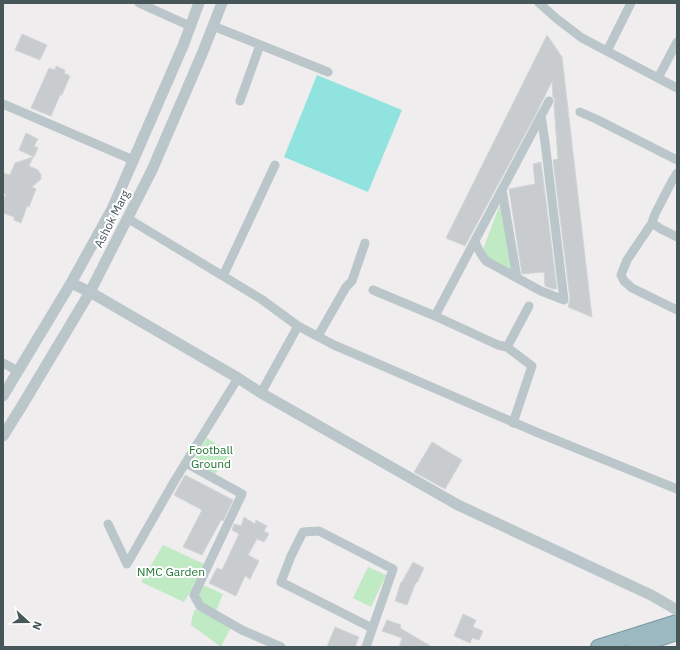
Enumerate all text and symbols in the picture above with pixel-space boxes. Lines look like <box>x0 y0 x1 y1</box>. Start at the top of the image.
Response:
street label: Ashok Marg <box>91 187 133 250</box>
park label: Football Ground <box>189 442 233 471</box>
park label: NMC Garden <box>137 564 205 579</box>
north arrow <box>8 602 48 642</box>
text: N <box>29 619 45 632</box>

